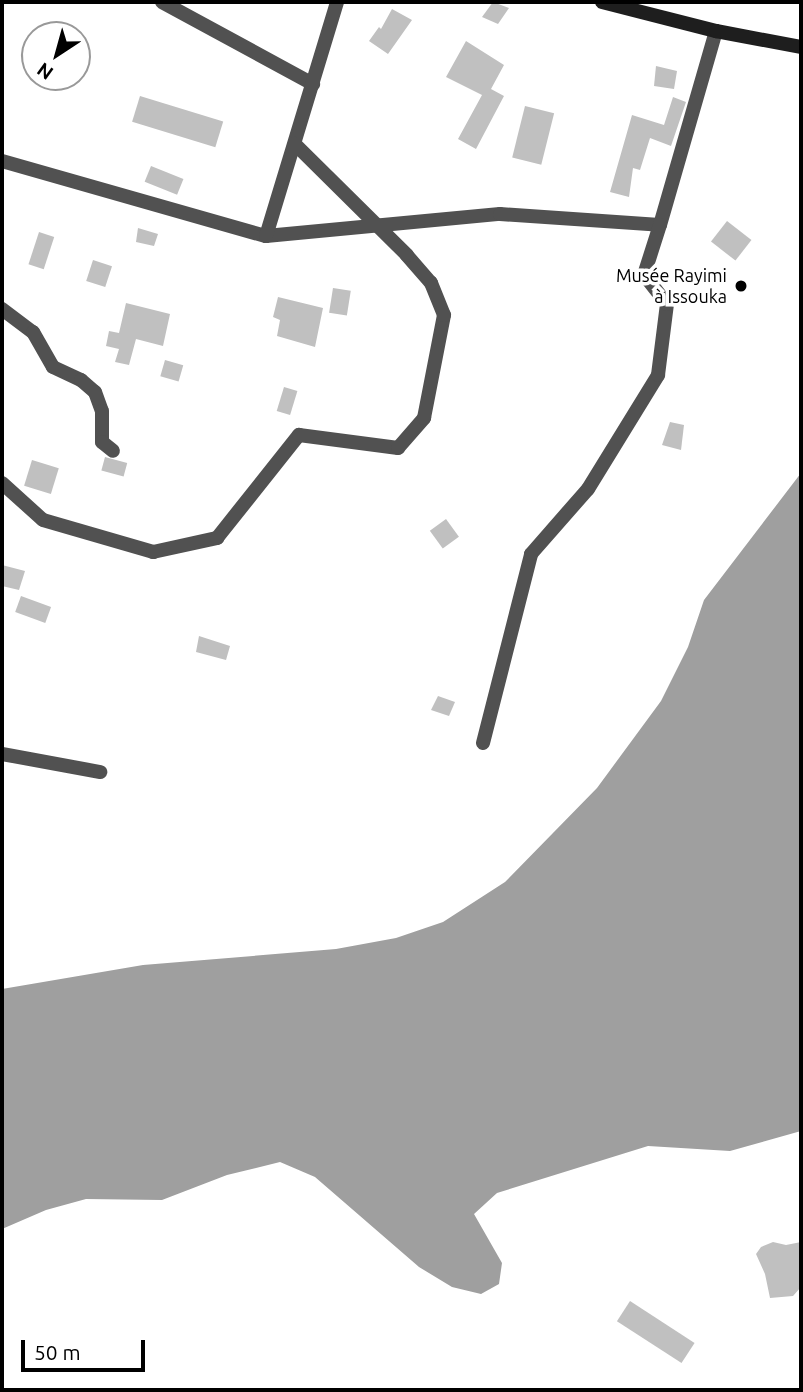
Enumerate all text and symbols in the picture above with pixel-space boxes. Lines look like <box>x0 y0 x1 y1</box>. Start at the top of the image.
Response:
north arrow <box>21 21 91 91</box>
text: N <box>33 58 57 84</box>
place label: Musée Rayimi à Issouka <box>616 265 727 308</box>
marker: Musée Rayimi à Issouka <box>733 278 749 294</box>
scale bar <box>24 1326 149 1370</box>
text: 50 m <box>34 1340 81 1364</box>

